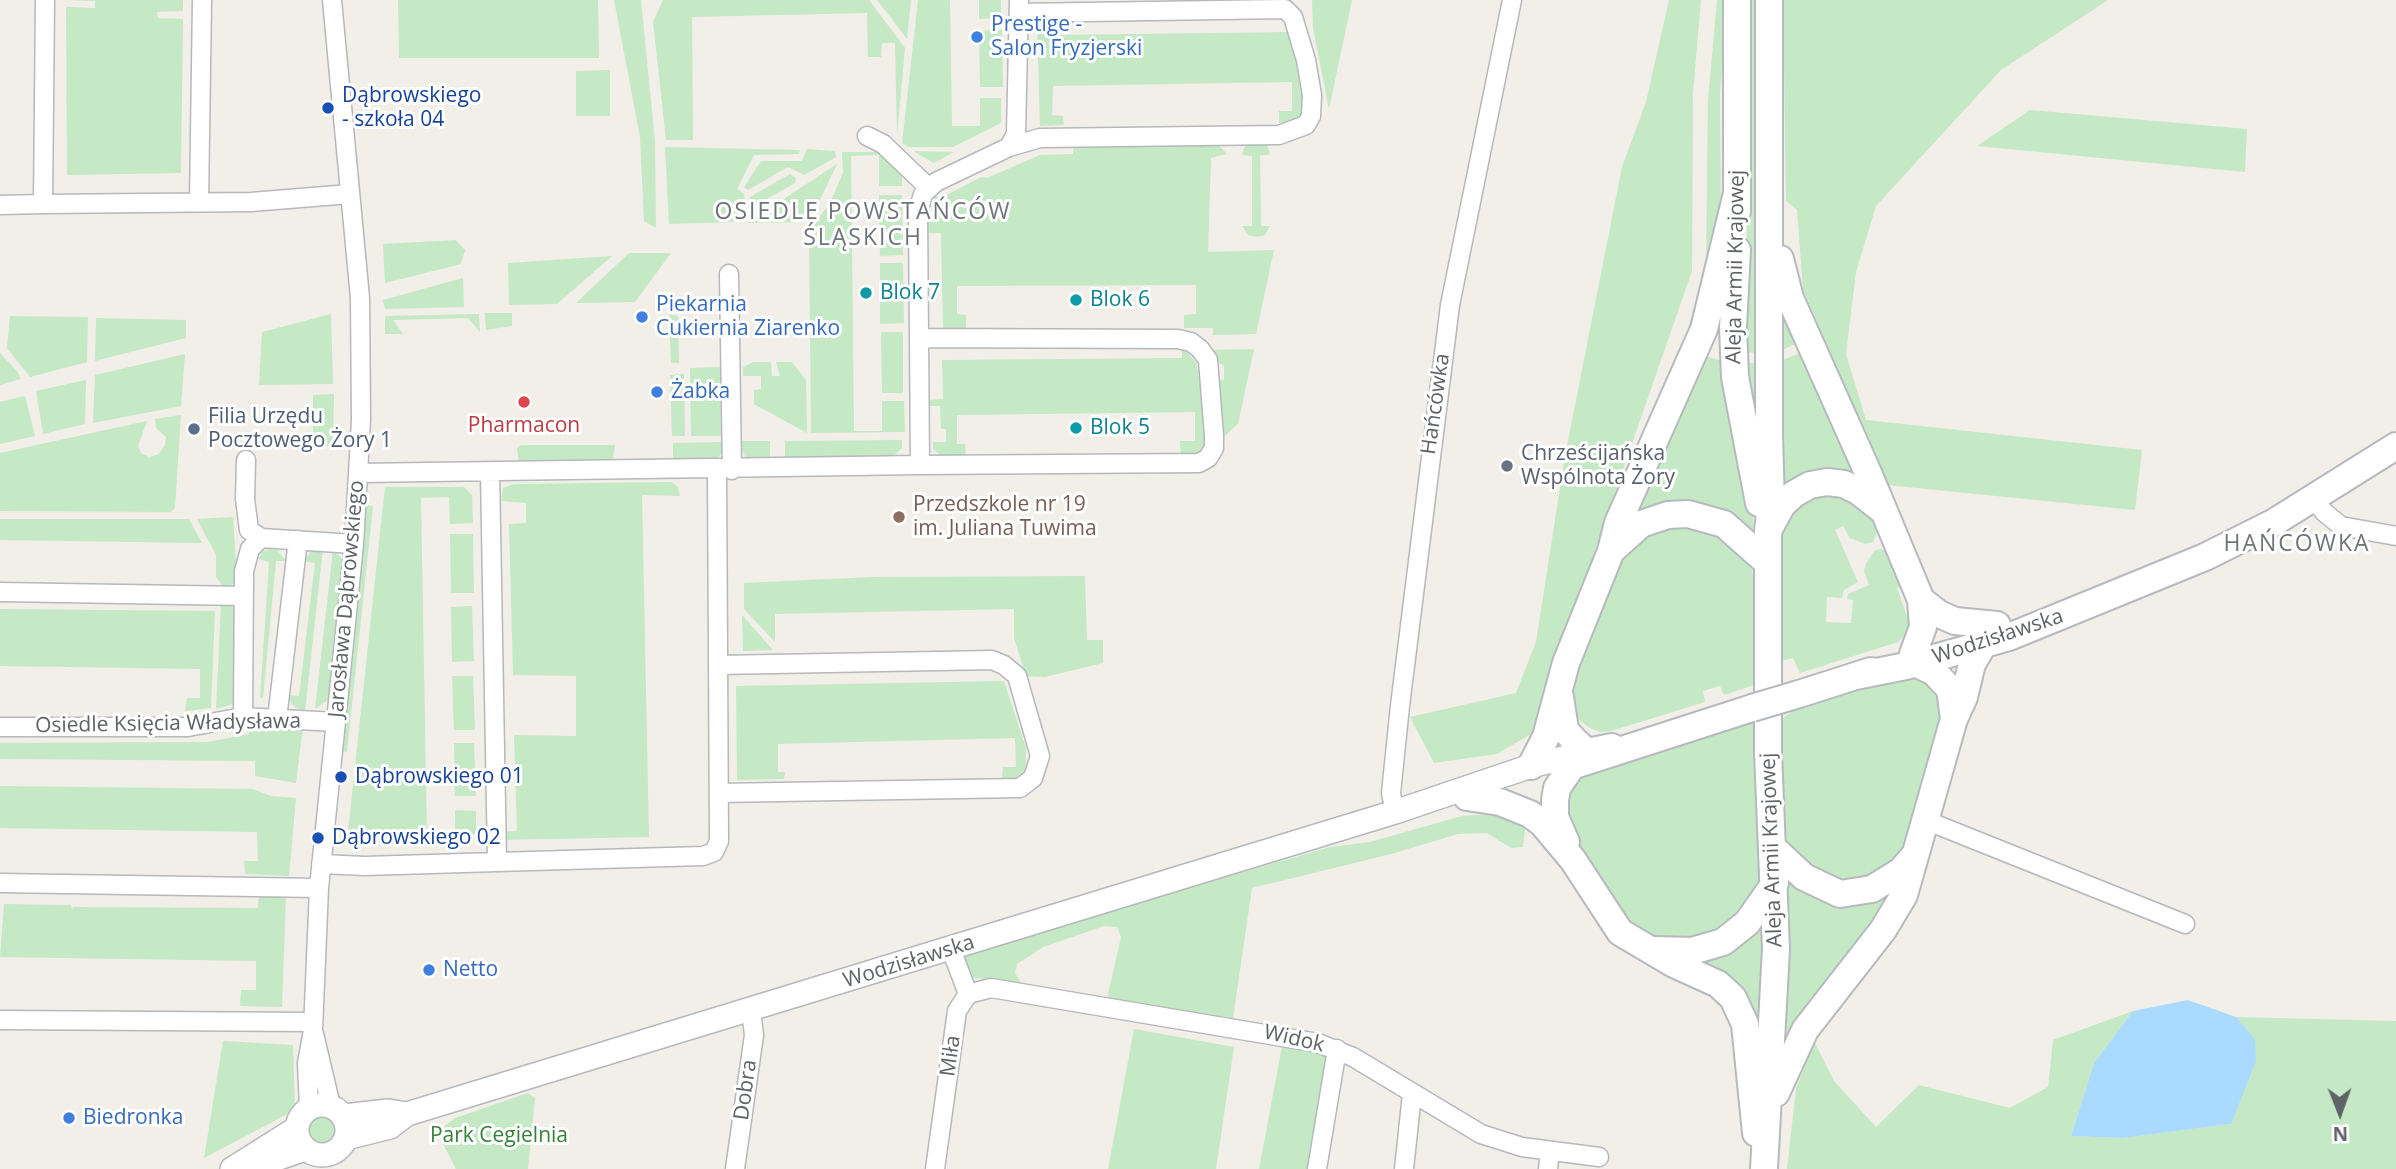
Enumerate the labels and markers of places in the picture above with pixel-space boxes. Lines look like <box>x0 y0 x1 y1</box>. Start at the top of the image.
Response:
place label: Prestige - Salon Fryzjerski <box>991 12 1142 62</box>
marker: Prestige - Salon Fryzjerski <box>969 29 985 45</box>
place label: Dąbrowskiego - szkoła 04 <box>342 83 481 133</box>
marker: Dąbrowskiego - szkoła 04 <box>320 100 336 116</box>
place label: Blok 7 <box>880 280 940 306</box>
marker: Blok 7 <box>858 285 874 301</box>
place label: Blok 6 <box>1090 287 1150 313</box>
place label: Piekarnia Cukiernia Ziarenko <box>656 292 840 342</box>
marker: Blok 6 <box>1068 292 1084 308</box>
marker: Piekarnia Cukiernia Ziarenko <box>634 309 650 325</box>
place label: Żabka <box>671 379 730 405</box>
marker: Żabka <box>649 384 665 400</box>
marker: Pharmacon <box>516 394 532 410</box>
place label: Filia Urzędu Pocztowego Żory 1 <box>208 404 392 454</box>
place label: Pharmacon <box>468 413 580 439</box>
place label: Blok 5 <box>1090 415 1150 441</box>
marker: Blok 5 <box>1068 420 1084 436</box>
marker: Filia Urzędu Pocztowego Żory 1 <box>186 421 202 437</box>
place label: Chrześcijańska Wspólnota Żory <box>1521 441 1675 491</box>
marker: Chrześcijańska Wspólnota Żory <box>1499 458 1515 474</box>
place label: Przedszkole nr 19 im. Juliana Tuwima <box>913 492 1097 542</box>
marker: Przedszkole nr 19 im. Juliana Tuwima <box>891 509 907 525</box>
place label: Dąbrowskiego 01 <box>355 764 524 790</box>
marker: Dąbrowskiego 01 <box>333 769 349 785</box>
place label: Dąbrowskiego 02 <box>332 825 501 851</box>
marker: Dąbrowskiego 02 <box>310 830 326 846</box>
place label: Netto <box>443 957 498 983</box>
marker: Netto <box>421 962 437 978</box>
place label: Biedronka <box>83 1105 183 1131</box>
marker: Biedronka <box>61 1110 77 1126</box>

